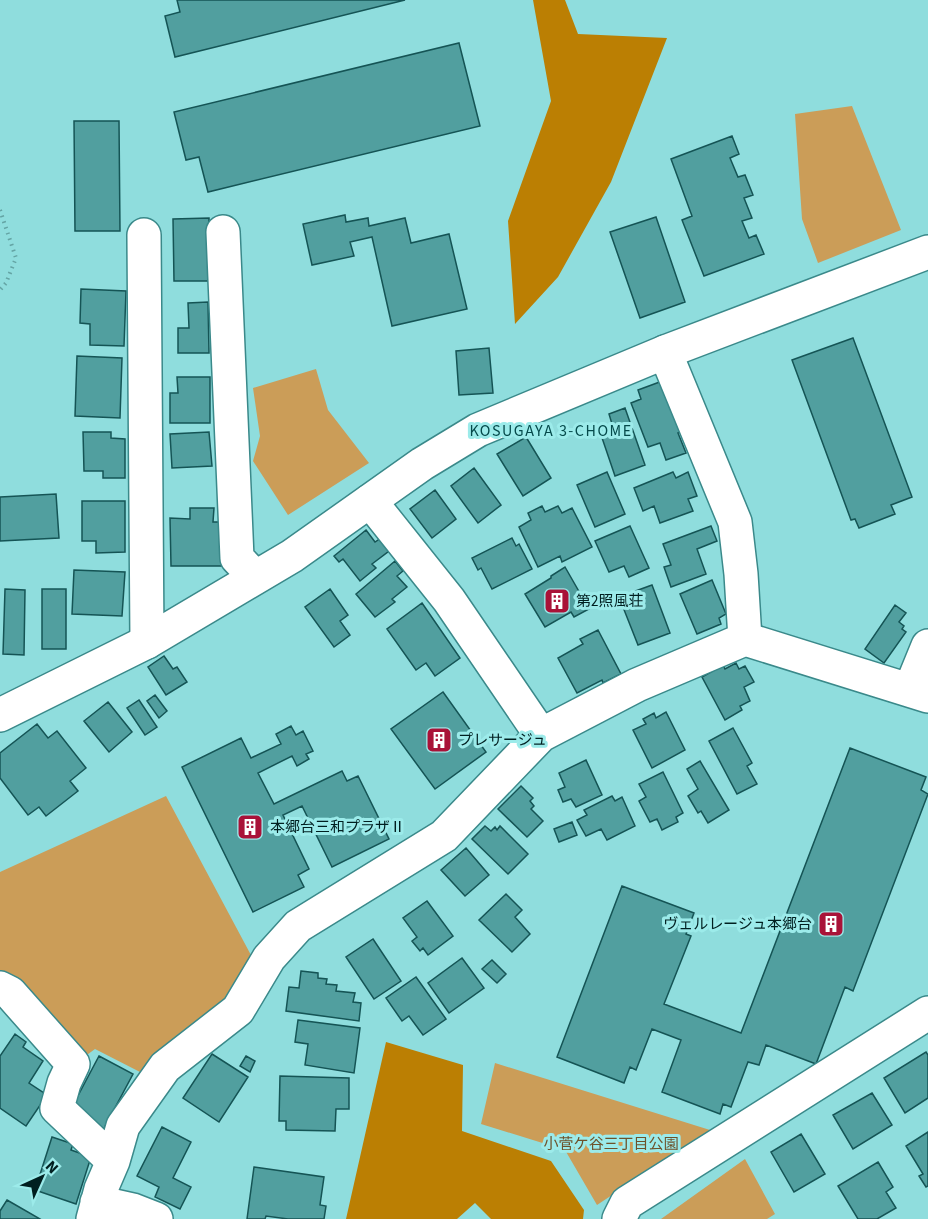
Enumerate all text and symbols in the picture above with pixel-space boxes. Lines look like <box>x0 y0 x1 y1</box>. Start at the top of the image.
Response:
district label: KOSUGAYA 3-CHOME <box>469 420 633 442</box>
building icon: 第2照風荘 <box>542 586 572 616</box>
place label: 第2照風荘 <box>576 591 643 612</box>
building icon: プレサージュ <box>424 725 454 755</box>
place label: プレサージュ <box>458 730 547 751</box>
building icon: 本郷台三和プラザⅡ <box>235 812 265 842</box>
place label: 本郷台三和プラザⅡ <box>270 817 405 838</box>
building icon: ヴェルレージュ本郷台 <box>816 909 846 939</box>
place label: ヴェルレージュ本郷台 <box>663 914 812 935</box>
park label: 小菅ケ谷三丁目公園 <box>543 1134 679 1155</box>
north arrow <box>12 1147 72 1207</box>
text: N <box>40 1156 63 1179</box>

